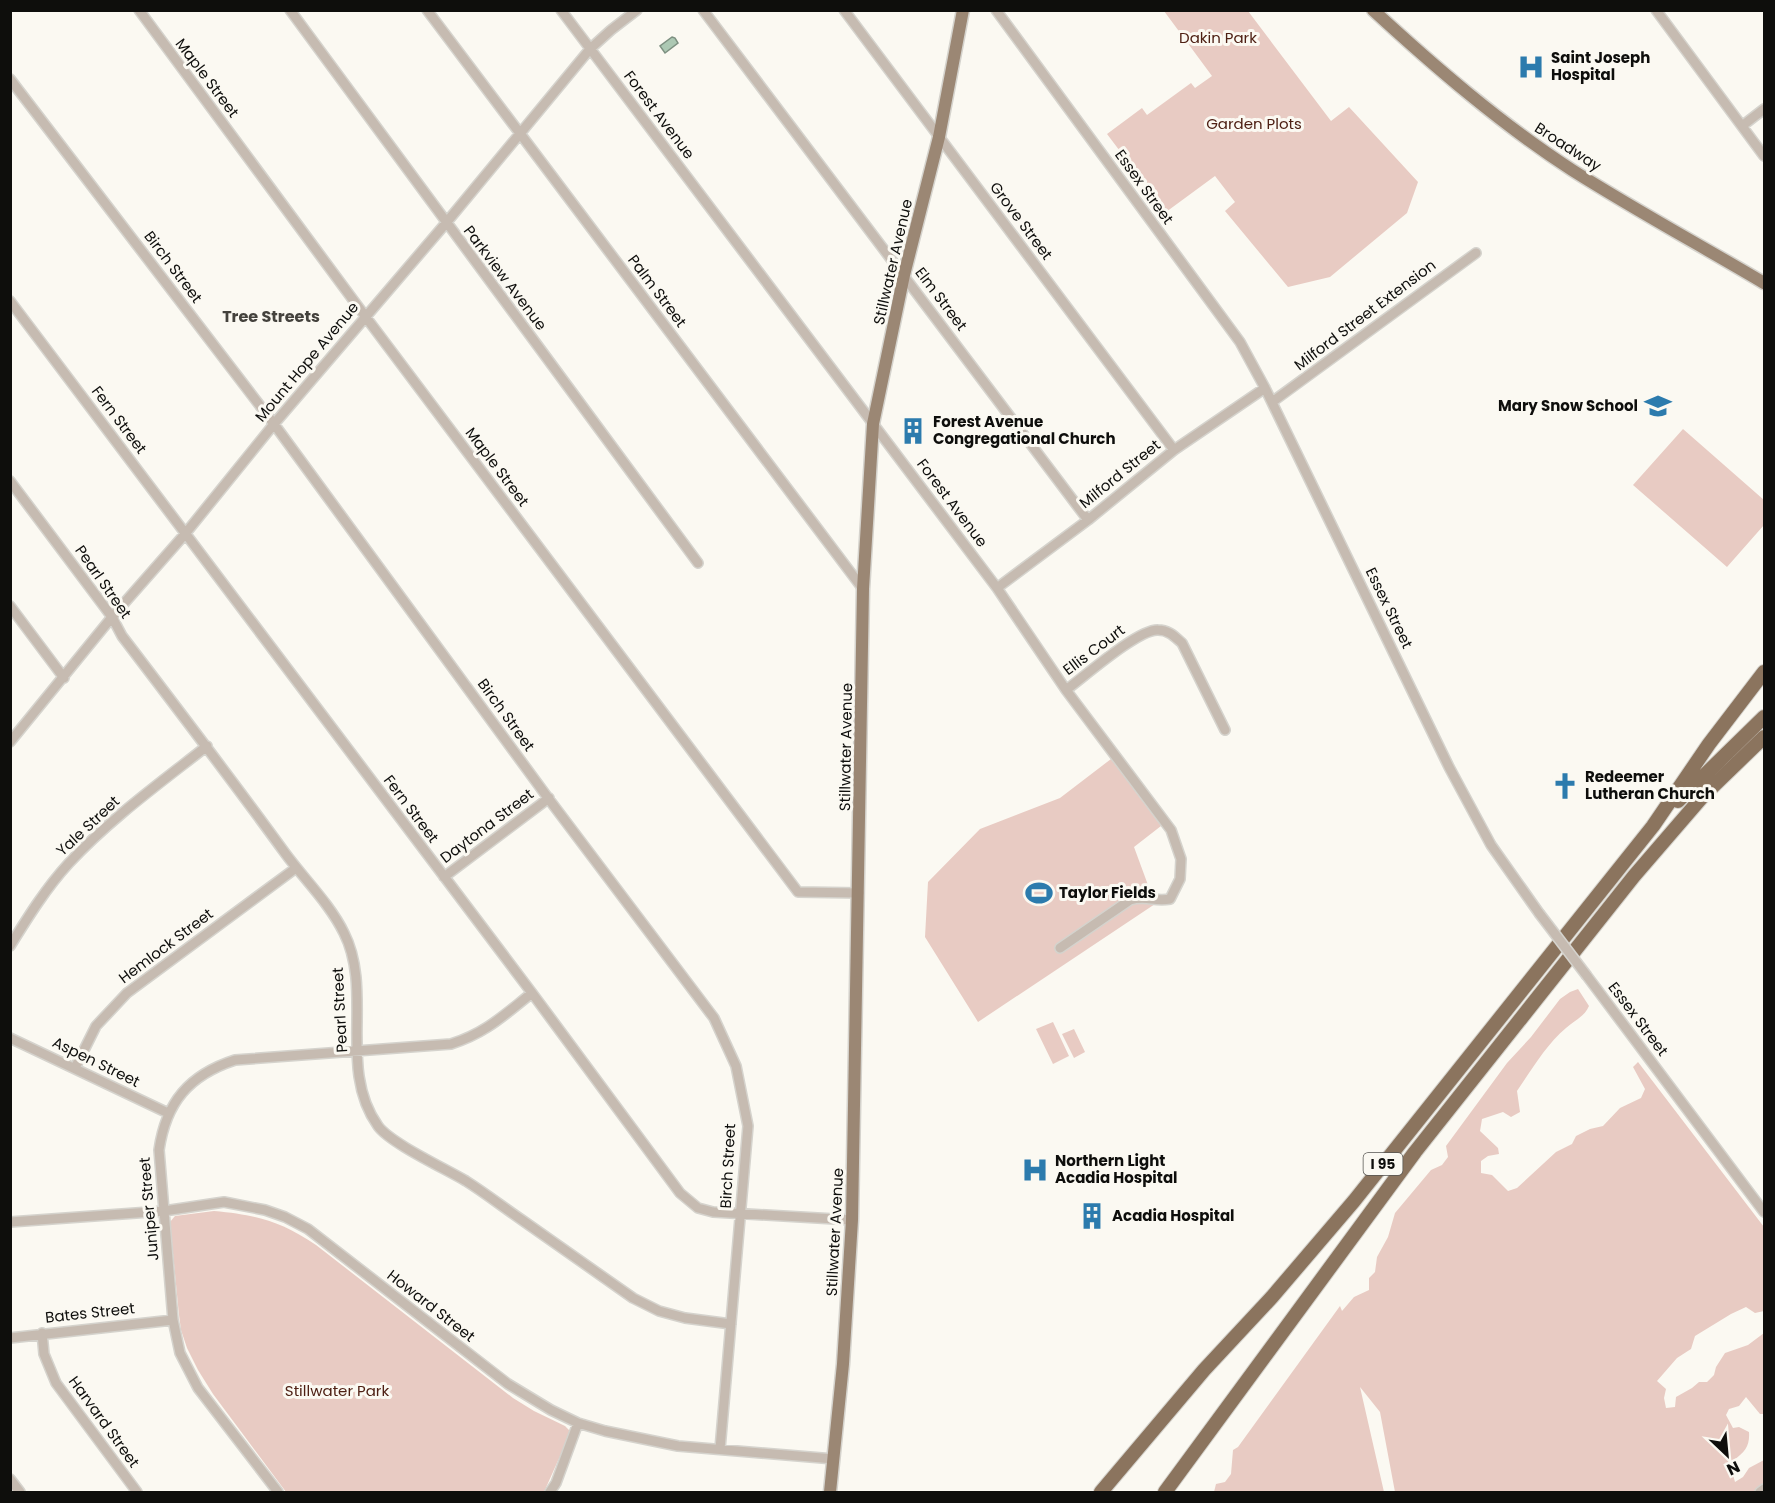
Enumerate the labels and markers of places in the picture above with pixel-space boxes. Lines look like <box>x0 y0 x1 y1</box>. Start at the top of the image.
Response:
place label: Saint Joseph Hospital <box>1551 47 1650 85</box>
hospital icon: Saint Joseph Hospital <box>1516 52 1546 82</box>
school or university icon: Mary Snow School <box>1643 391 1673 421</box>
place label: Mary Snow School <box>1498 395 1638 416</box>
place label: Forest Avenue Congregational Church <box>933 411 1116 449</box>
building icon: Forest Avenue Congregational Church <box>898 416 928 446</box>
place label: Redeemer Lutheran Church <box>1585 766 1715 804</box>
church icon: Redeemer Lutheran Church <box>1550 771 1580 801</box>
sports icon: Taylor Fields <box>1024 878 1054 908</box>
place label: Taylor Fields <box>1059 882 1156 903</box>
place label: Northern Light Acadia Hospital <box>1055 1150 1178 1188</box>
hospital icon: Northern Light Acadia Hospital <box>1020 1155 1050 1185</box>
building icon: Acadia Hospital <box>1077 1201 1107 1231</box>
place label: Acadia Hospital <box>1112 1205 1235 1226</box>

